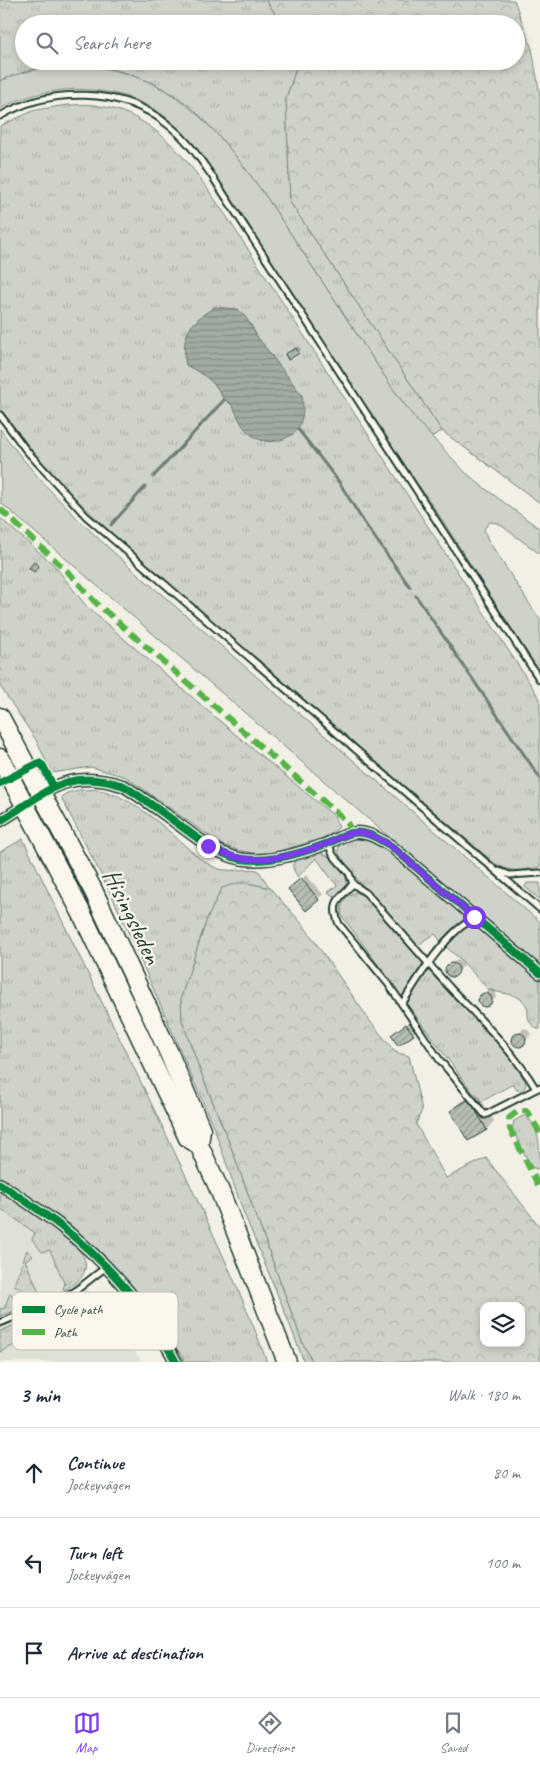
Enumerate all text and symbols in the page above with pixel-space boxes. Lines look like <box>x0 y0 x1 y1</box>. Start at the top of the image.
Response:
search box <box>15 15 525 70</box>
icon: search <box>33 29 61 57</box>
text: Search here <box>73 31 150 55</box>
route end <box>197 835 220 858</box>
street label: Hisingsleden <box>95 863 169 970</box>
route start <box>463 906 486 929</box>
legend <box>12 1292 178 1350</box>
text: Cycle path <box>54 1301 103 1318</box>
map controls <box>480 1302 525 1347</box>
button: layers <box>480 1302 525 1347</box>
text: Path <box>54 1324 78 1341</box>
text: 3 min <box>20 1382 60 1408</box>
text: Walk · 180 m <box>448 1385 520 1405</box>
text: Continue <box>67 1451 124 1475</box>
icon: ahead <box>20 1459 48 1487</box>
text: 80 m <box>493 1463 520 1483</box>
text: Jockeyvägen <box>67 1475 130 1495</box>
text: Turn left <box>67 1541 122 1565</box>
icon: left <box>20 1549 48 1577</box>
text: 100 m <box>486 1553 520 1573</box>
text: Jockeyvägen <box>67 1565 130 1585</box>
icon: arrive <box>20 1639 48 1667</box>
text: Arrive at destination <box>67 1641 203 1665</box>
tab: Map <box>73 1709 101 1756</box>
tab: Directions <box>246 1709 294 1756</box>
tab: Saved <box>439 1709 467 1756</box>

